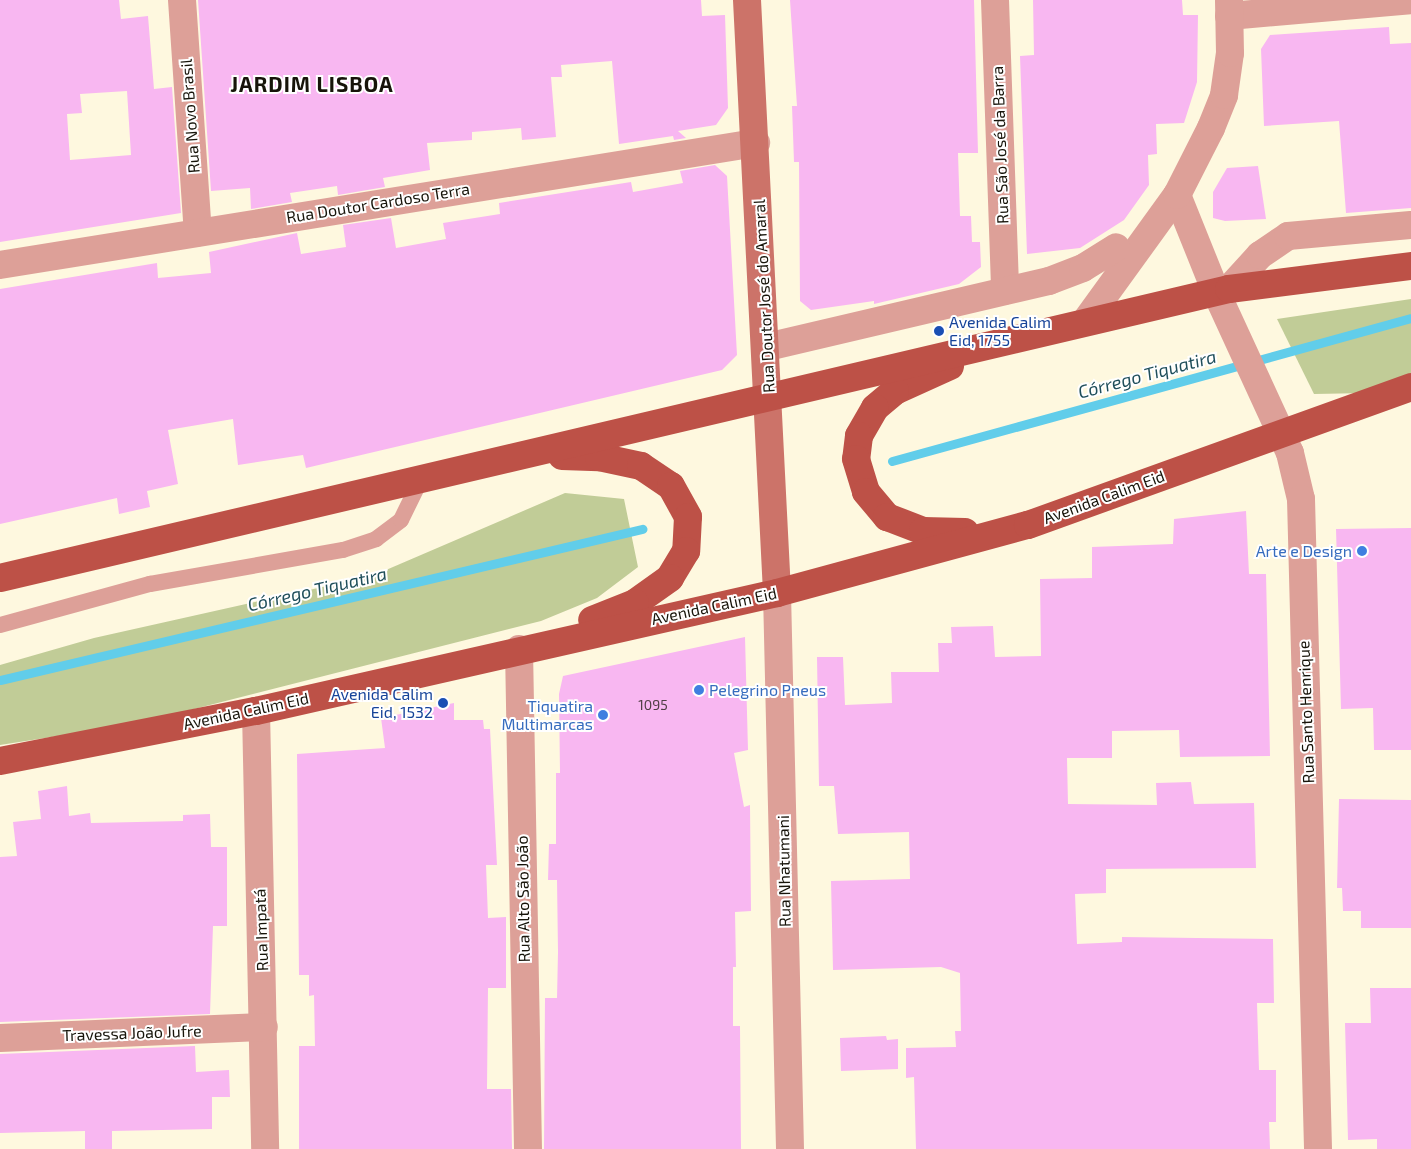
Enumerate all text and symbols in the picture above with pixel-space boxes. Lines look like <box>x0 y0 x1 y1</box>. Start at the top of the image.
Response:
street label: Rua Novo Brasil <box>176 58 204 174</box>
street label: Rua São José da Barra <box>988 65 1012 225</box>
district label: JARDIM LISBOA <box>229 71 395 97</box>
street label: Rua Doutor Cardoso Terra <box>285 179 471 227</box>
street label: Rua Doutor José do Amaral <box>749 198 779 394</box>
place label: Avenida Calim Eid, 1755 <box>949 312 1051 350</box>
marker: Avenida Calim Eid, 1755 <box>933 325 945 337</box>
water label: Córrego Tiquatira <box>1075 345 1219 403</box>
street label: Avenida Calim Eid <box>1041 466 1167 528</box>
place label: Arte e Design <box>1256 541 1352 561</box>
marker: Arte e Design <box>1356 545 1368 557</box>
water label: Córrego Tiquatira <box>245 562 389 616</box>
street label: Avenida Calim Eid <box>650 583 778 629</box>
street label: Rua Santo Henrique <box>1294 640 1318 784</box>
place label: Pelegrino Pneus <box>709 680 826 700</box>
place label: Avenida Calim Eid, 1532 <box>331 684 433 722</box>
marker: Pelegrino Pneus <box>693 684 705 696</box>
street label: Avenida Calim Eid <box>182 688 310 734</box>
place label: Tiquatira Multimarcas <box>501 696 593 734</box>
marker: Avenida Calim Eid, 1532 <box>437 697 449 709</box>
house number: 1095 <box>638 697 668 713</box>
marker: Tiquatira Multimarcas <box>597 709 609 721</box>
street label: Rua Nhatumani <box>773 815 795 927</box>
street label: Rua Alto São João <box>512 835 534 963</box>
street label: Rua Impatá <box>250 888 272 972</box>
street label: Travessa João Jufre <box>62 1021 202 1045</box>

